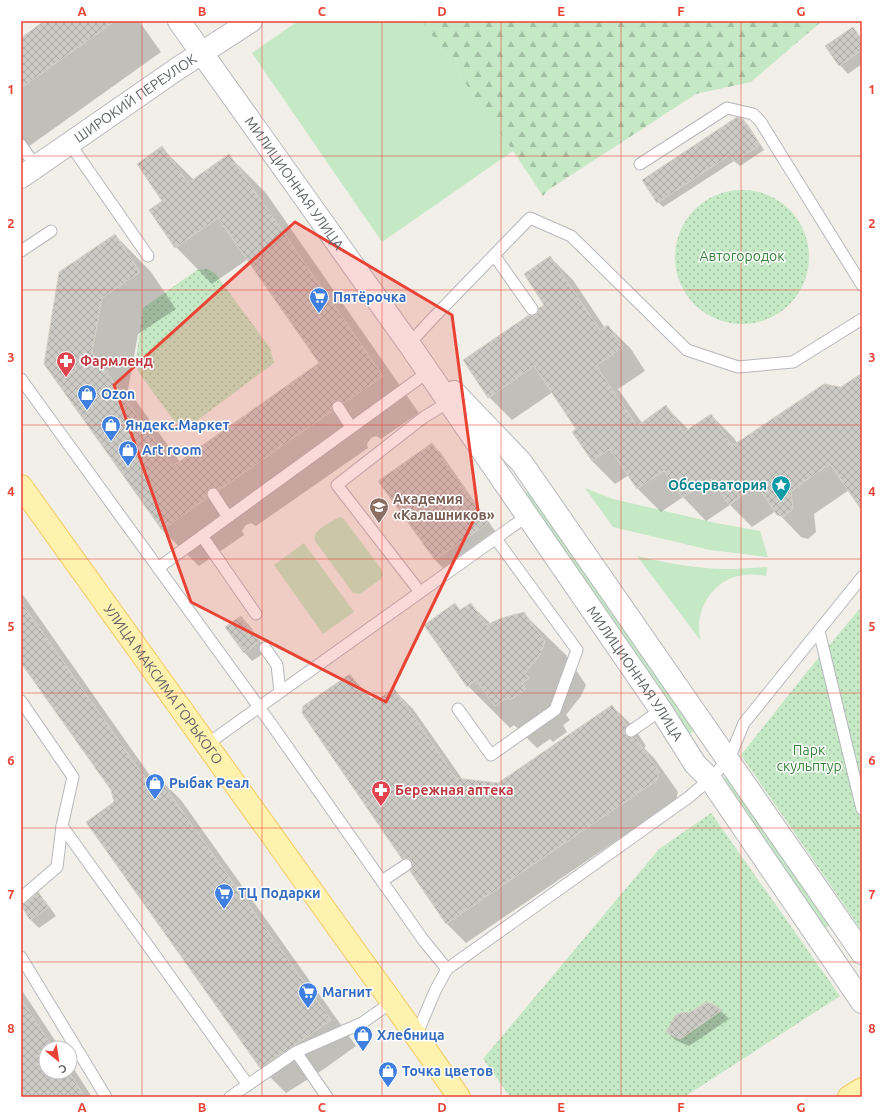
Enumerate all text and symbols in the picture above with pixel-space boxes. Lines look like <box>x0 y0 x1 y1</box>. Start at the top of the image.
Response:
text: A <box>77 4 87 18</box>
text: B <box>198 4 207 18</box>
text: C <box>318 4 327 18</box>
text: D <box>437 4 447 18</box>
text: E <box>557 4 565 18</box>
text: F <box>677 4 685 18</box>
text: G <box>797 4 806 18</box>
street label: ШИРОКИЙ ПЕРЕУЛОК <box>71 50 200 146</box>
text: 1 <box>7 82 15 96</box>
text: 1 <box>868 82 876 96</box>
street label: МИЛИЦИОННАЯ УЛИЦА <box>242 113 347 253</box>
text: 2 <box>7 216 15 230</box>
text: 2 <box>868 216 876 230</box>
park label: Автогородок <box>699 248 785 264</box>
supermarket icon: Пятёрочка <box>308 286 330 314</box>
place label: Пятёрочка <box>333 289 406 305</box>
text: 3 <box>7 350 15 364</box>
pharmacy icon: Фармленд <box>55 350 77 378</box>
text: 3 <box>868 350 876 364</box>
place label: Фармленд <box>80 353 153 369</box>
shop icon: Ozon <box>76 383 98 411</box>
place label: Ozon <box>101 386 135 402</box>
shop icon: Яндекс.Маркет <box>100 414 122 442</box>
place label: Яндекс.Маркет <box>125 417 230 433</box>
shop icon: Art room <box>117 439 139 467</box>
place label: Art room <box>142 442 202 458</box>
place icon: Обсерватория <box>770 474 792 502</box>
place label: Обсерватория <box>668 477 767 493</box>
text: 4 <box>7 484 15 498</box>
text: 4 <box>868 484 876 498</box>
place label: Академия «Калашников» <box>393 491 495 523</box>
school or university icon: Академия «Калашников» <box>368 496 390 524</box>
street label: УЛИЦА МАКСИМА ГОРЬКОГО <box>100 601 226 767</box>
street label: МИЛИЦИОННАЯ УЛИЦА <box>584 603 686 744</box>
text: 5 <box>7 619 15 633</box>
text: 5 <box>868 619 876 633</box>
park label: Парк скульптур <box>776 742 842 774</box>
text: 6 <box>7 753 15 767</box>
text: 6 <box>868 753 876 767</box>
shop icon: Рыбак Реал <box>144 772 166 800</box>
place label: Рыбак Реал <box>169 775 249 791</box>
pharmacy icon: Бережная аптека <box>370 779 392 807</box>
place label: Бережная аптека <box>395 782 514 798</box>
supermarket icon: ТЦ Подарки <box>213 882 235 910</box>
place label: ТЦ Подарки <box>238 885 321 901</box>
text: 7 <box>7 887 15 901</box>
text: 7 <box>868 887 876 901</box>
supermarket icon: Магнит <box>297 981 319 1009</box>
place label: Магнит <box>322 984 372 1000</box>
text: 8 <box>7 1021 15 1035</box>
text: 8 <box>868 1021 876 1035</box>
shop icon: Хлебница <box>352 1024 374 1052</box>
place label: Хлебница <box>377 1027 445 1043</box>
north arrow <box>38 1040 78 1080</box>
shop icon: Точка цветов <box>377 1060 399 1088</box>
text: С <box>57 1062 69 1076</box>
place label: Точка цветов <box>402 1063 493 1079</box>
text: A <box>77 1100 87 1114</box>
text: B <box>198 1100 207 1114</box>
text: C <box>318 1100 327 1114</box>
text: D <box>437 1100 447 1114</box>
text: E <box>557 1100 565 1114</box>
text: F <box>677 1100 685 1114</box>
text: G <box>797 1100 806 1114</box>

